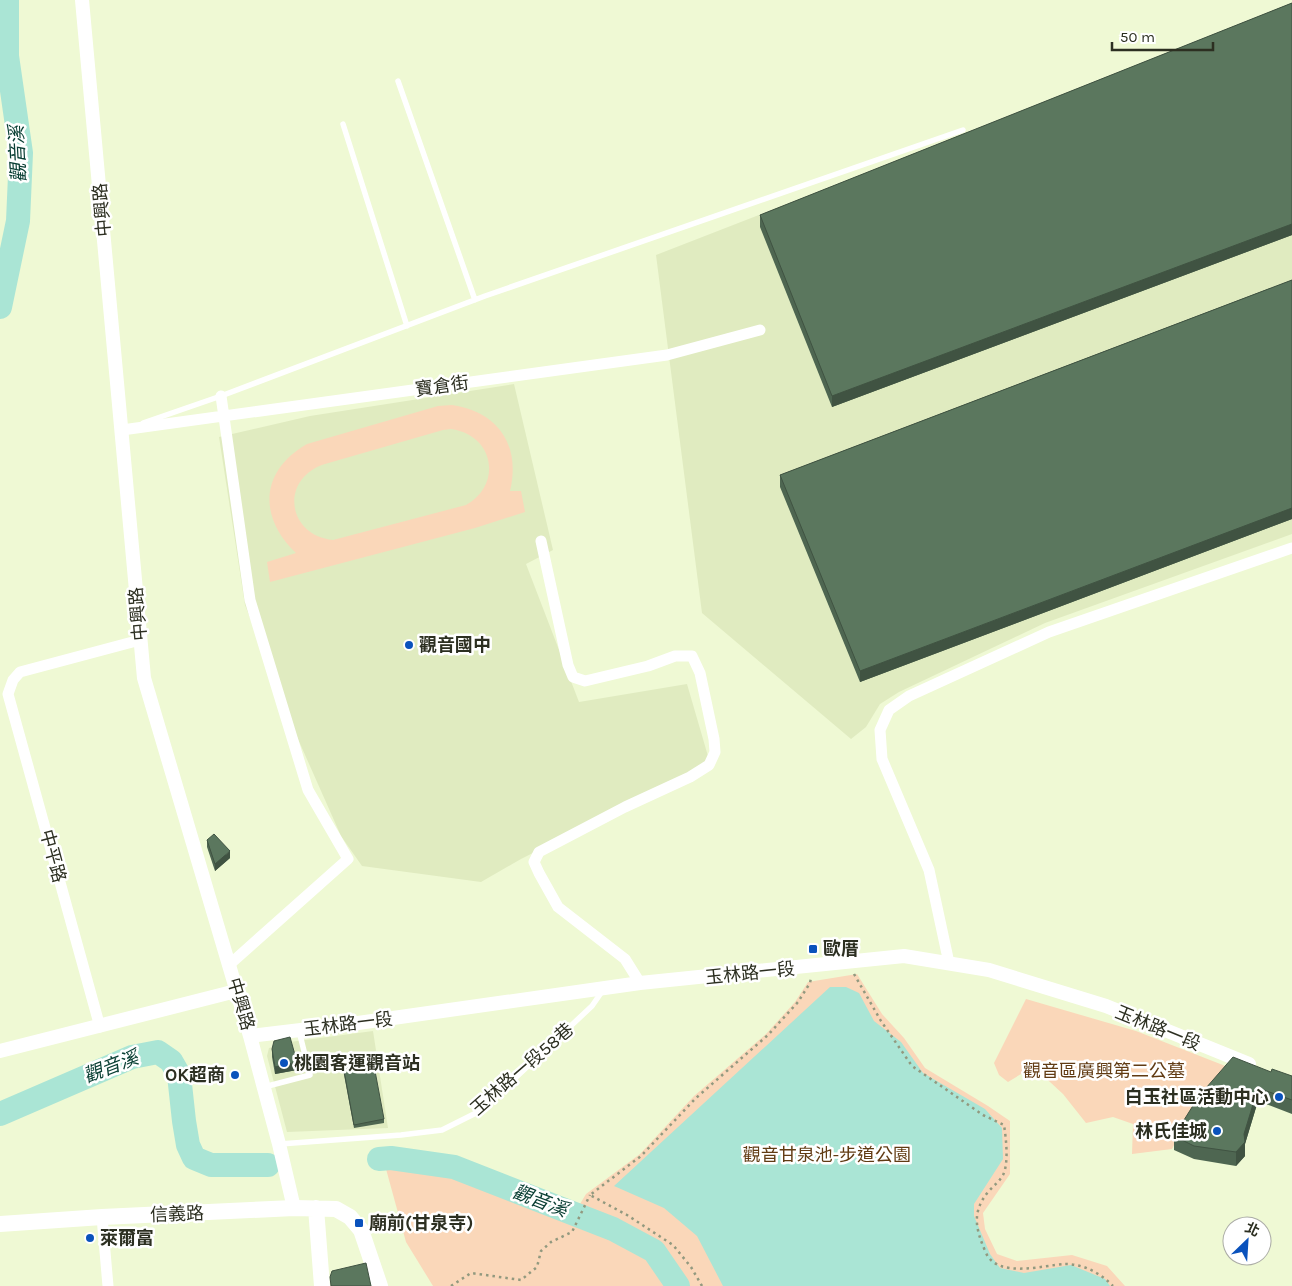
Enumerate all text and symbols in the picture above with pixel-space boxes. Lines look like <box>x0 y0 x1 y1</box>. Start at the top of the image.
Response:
scale bar <box>1112 20 1213 52</box>
text: 50 m <box>1120 28 1155 46</box>
water label: 觀音溪 <box>5 122 30 183</box>
street label: 中興路 <box>89 182 115 238</box>
street label: 寶倉街 <box>414 371 470 401</box>
street label: 中興路 <box>125 586 151 642</box>
place label: 觀音國中 <box>419 634 491 656</box>
marker: 觀音國中 <box>403 639 415 651</box>
street label: 中平路 <box>35 827 71 885</box>
place label: 歐厝 <box>823 938 859 960</box>
marker: 歐厝 <box>807 943 819 955</box>
street label: 玉林路一段 <box>704 957 796 989</box>
street label: 中興路 <box>223 975 259 1033</box>
street label: 玉林路一段 <box>1112 1001 1204 1055</box>
street label: 玉林路一段 <box>302 1008 394 1040</box>
street label: 玉林路一段58巷 <box>466 1018 578 1120</box>
water label: 觀音溪 <box>80 1045 144 1087</box>
place label: 桃園客運觀音站 <box>294 1052 420 1074</box>
marker: 桃園客運觀音站 <box>278 1057 290 1069</box>
park label: 觀音區廣興第二公墓 <box>1023 1060 1185 1082</box>
place label: OK超商 <box>165 1064 225 1086</box>
marker: OK超商 <box>229 1069 241 1081</box>
place label: 白玉社區活動中心 <box>1125 1086 1269 1108</box>
marker: 白玉社區活動中心 <box>1273 1091 1285 1103</box>
place label: 林氏佳城 <box>1135 1120 1207 1142</box>
marker: 林氏佳城 <box>1211 1125 1223 1137</box>
park label: 觀音甘泉池-步道公園 <box>743 1144 911 1166</box>
water label: 觀音溪 <box>509 1181 573 1223</box>
street label: 信義路 <box>150 1202 204 1226</box>
place label: 廟前(甘泉寺) <box>369 1212 473 1234</box>
north arrow <box>1222 1216 1272 1266</box>
marker: 廟前(甘泉寺) <box>353 1217 365 1229</box>
text: 北 <box>1242 1219 1262 1240</box>
place label: 萊爾富 <box>100 1227 154 1249</box>
marker: 萊爾富 <box>84 1232 96 1244</box>

